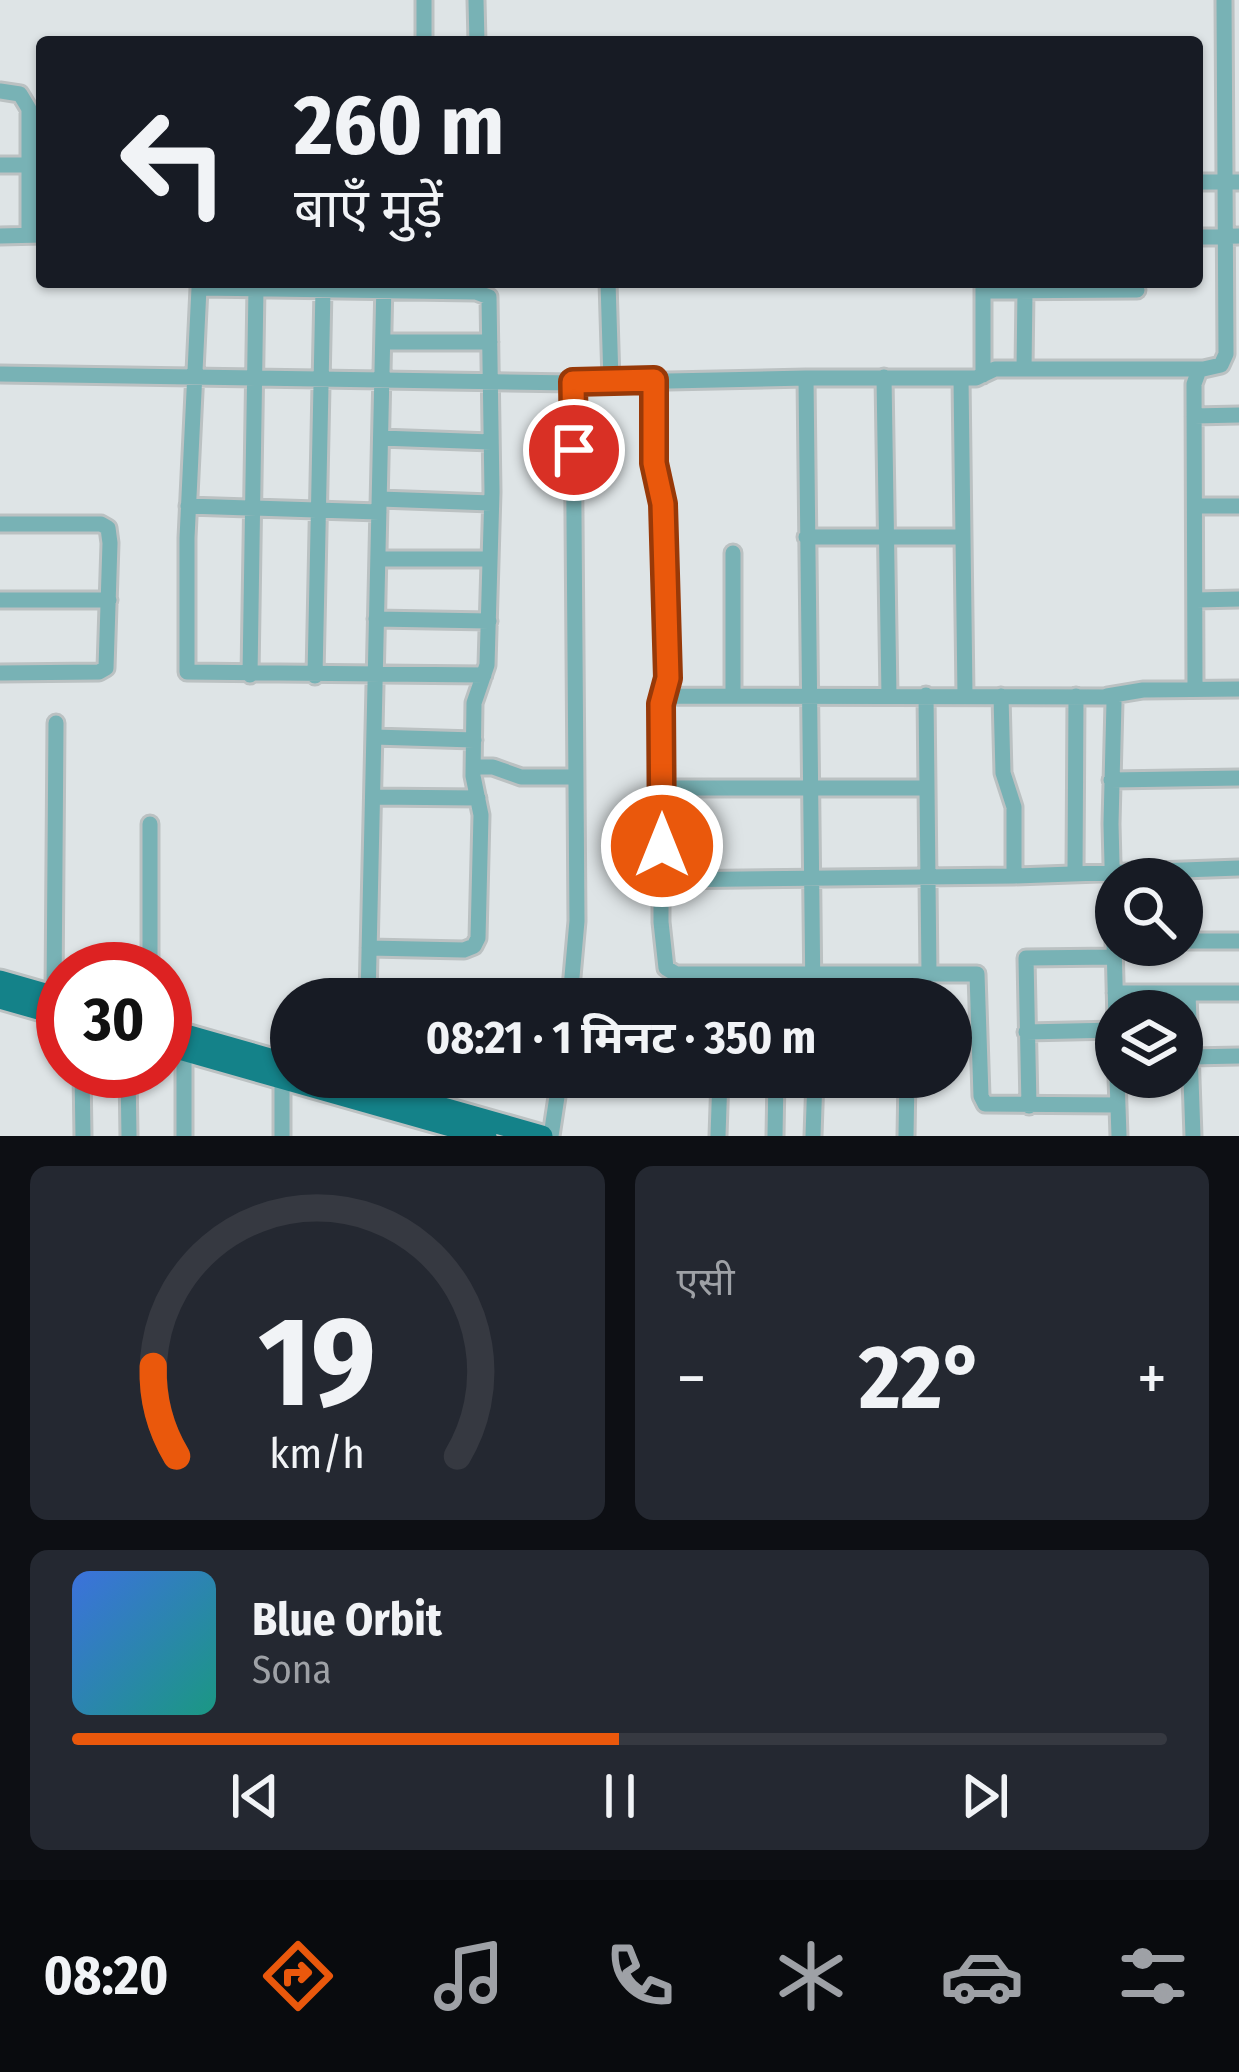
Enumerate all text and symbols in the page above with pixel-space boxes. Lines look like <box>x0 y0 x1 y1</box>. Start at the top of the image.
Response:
text: 260 m <box>294 75 504 176</box>
icon: left <box>96 84 252 240</box>
text: बाएँ मुड़ें <box>294 177 443 241</box>
pin <box>523 399 625 501</box>
icon: arrive <box>541 417 607 483</box>
position arrow <box>599 783 725 909</box>
map controls <box>1095 858 1203 1098</box>
button: search <box>1095 858 1203 966</box>
speed limit sign: 30 <box>36 942 192 1098</box>
button: layers <box>1095 990 1203 1098</box>
text: 08:21 · 1 मिनट · 350 m <box>426 1011 816 1065</box>
text: एसी <box>677 1259 735 1305</box>
text: 19 <box>259 1288 376 1438</box>
text: 22° <box>859 1324 984 1432</box>
text: − <box>677 1339 706 1418</box>
text: + <box>1137 1339 1167 1418</box>
text: km/h <box>269 1428 365 1479</box>
text: Blue Orbit <box>252 1593 442 1647</box>
text: Sona <box>252 1647 332 1693</box>
icon: previous <box>222 1763 288 1829</box>
icon: pause <box>587 1763 653 1829</box>
icon: next <box>952 1763 1018 1829</box>
icon: directions <box>256 1934 340 2018</box>
icon: music <box>427 1934 511 2018</box>
icon: phone <box>598 1934 682 2018</box>
icon: climate <box>769 1934 853 2018</box>
icon: car <box>940 1934 1024 2018</box>
icon: filters <box>1111 1934 1195 2018</box>
text: 08:20 <box>44 1944 168 2008</box>

